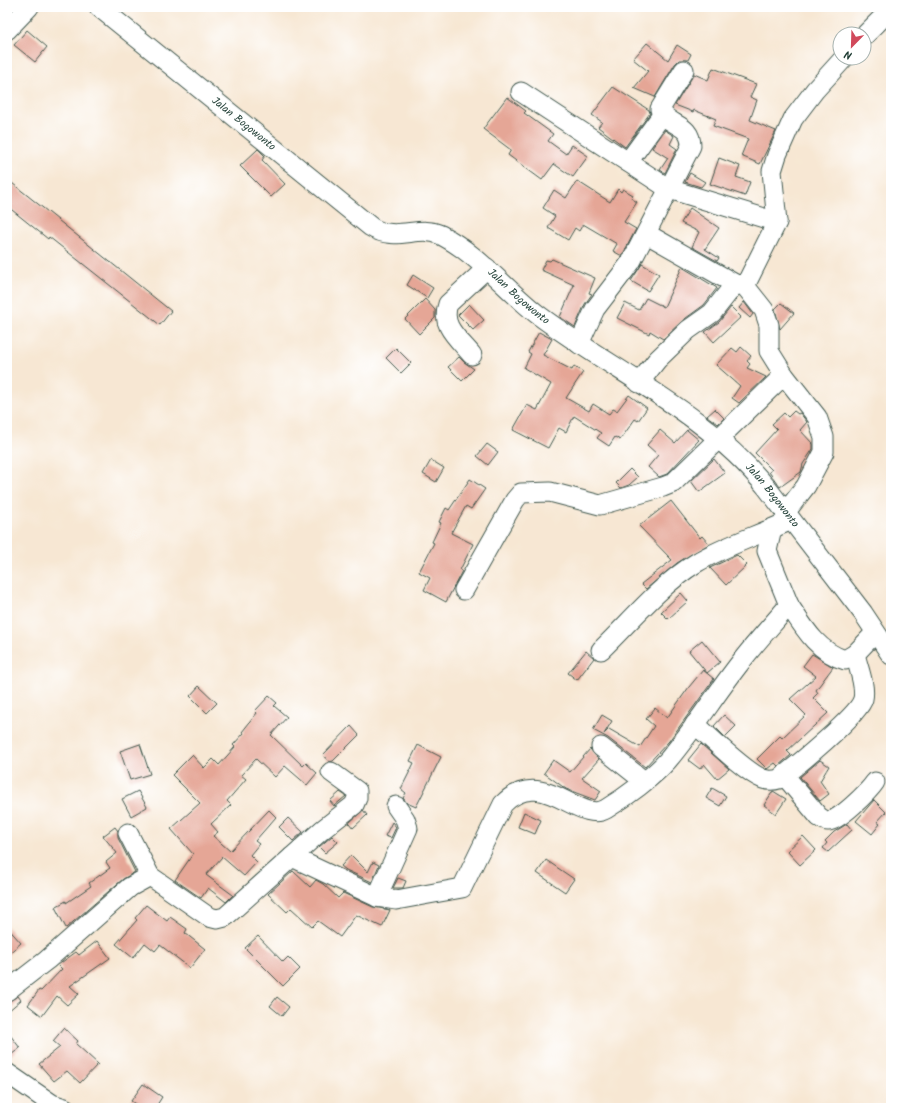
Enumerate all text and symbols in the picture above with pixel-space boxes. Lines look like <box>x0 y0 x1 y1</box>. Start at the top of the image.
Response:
north arrow <box>832 26 872 66</box>
text: N <box>842 45 855 64</box>
street label: Jalan Bogowonto <box>208 92 280 156</box>
street label: Jalan Bogowonto <box>483 264 553 329</box>
street label: Jalan Bogowonto <box>741 459 804 532</box>

